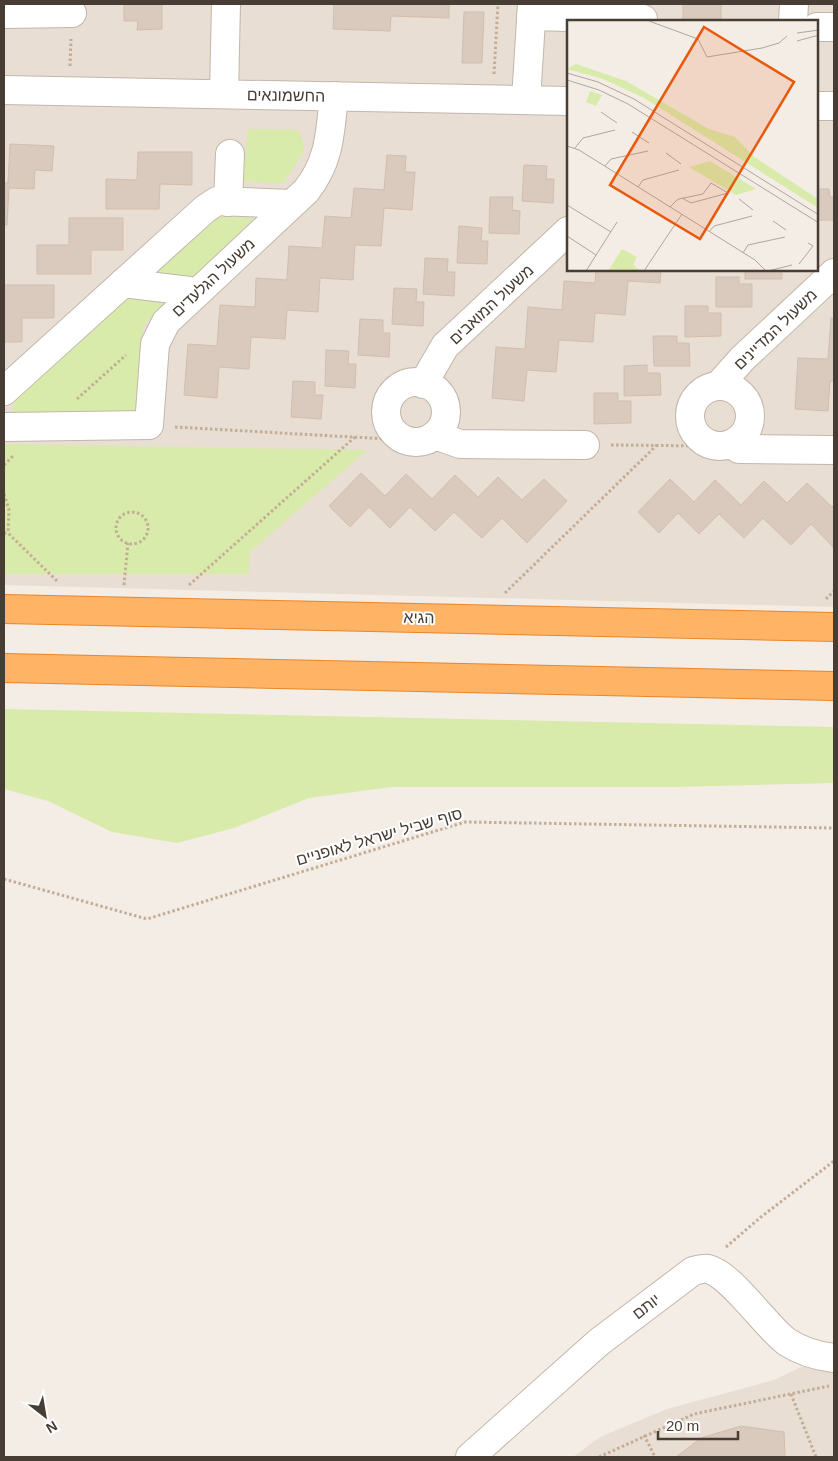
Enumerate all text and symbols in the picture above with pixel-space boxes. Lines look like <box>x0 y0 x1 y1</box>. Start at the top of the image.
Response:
inset map <box>567 20 818 271</box>
street label: החשמונאים <box>247 86 325 105</box>
street label: משעול הגלעדים <box>169 235 258 320</box>
street label: משעול המואבים <box>446 261 537 348</box>
street label: משעול המדיינים <box>731 286 820 373</box>
street label: הגיא <box>403 609 435 626</box>
street label: סוף שביל ישראל לאופניים <box>294 805 464 868</box>
street label: יותם <box>629 1290 663 1322</box>
north arrow <box>20 1391 70 1441</box>
scale bar <box>658 1408 738 1440</box>
text: 20 m <box>666 1417 699 1434</box>
text: N <box>43 1418 60 1437</box>

